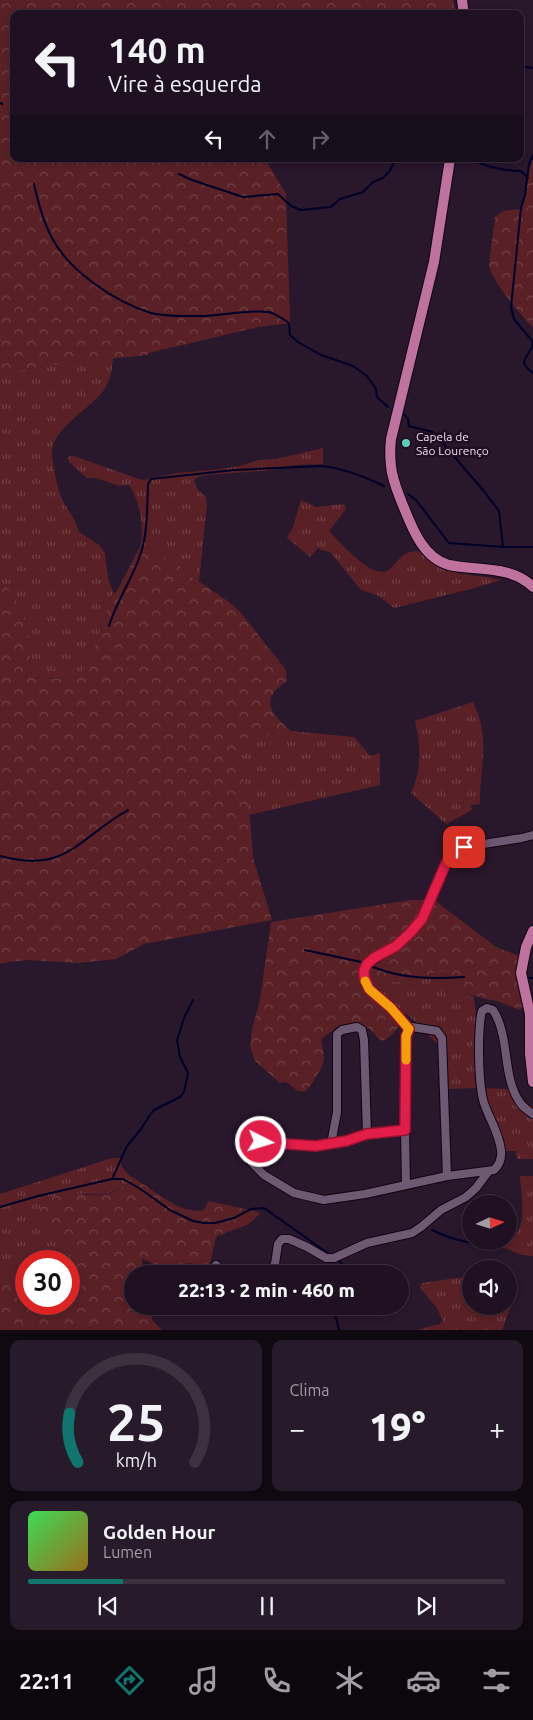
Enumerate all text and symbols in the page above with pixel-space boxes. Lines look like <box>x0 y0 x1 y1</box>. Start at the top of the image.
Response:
icon: left <box>25 30 90 95</box>
text: 140 m <box>108 30 206 70</box>
text: Vire à esquerda <box>108 71 262 96</box>
icon: left <box>200 125 228 153</box>
icon: ahead <box>253 125 281 153</box>
icon: right <box>306 125 334 153</box>
place label: Capela de São Lourenço <box>416 430 489 457</box>
marker: Capela de São Lourenço <box>400 437 412 449</box>
pin <box>443 826 485 868</box>
icon: arrive <box>450 833 478 861</box>
position arrow <box>234 1115 286 1167</box>
north arrow <box>462 1195 518 1250</box>
map controls <box>462 1195 517 1315</box>
speed limit sign: 30 <box>15 1250 80 1315</box>
button: sound <box>462 1260 517 1315</box>
text: 22:13 · 2 min · 460 m <box>178 1279 355 1301</box>
text: Clima <box>290 1381 329 1399</box>
text: 25 <box>106 1393 165 1451</box>
text: 19° <box>369 1406 426 1448</box>
text: − <box>290 1413 305 1444</box>
text: + <box>489 1413 505 1444</box>
text: km/h <box>115 1450 156 1470</box>
text: Golden Hour <box>103 1521 215 1543</box>
text: Lumen <box>103 1543 152 1561</box>
icon: previous <box>94 1592 122 1620</box>
icon: pause <box>253 1592 281 1620</box>
icon: next <box>412 1592 440 1620</box>
icon: directions <box>112 1663 147 1698</box>
icon: music <box>186 1663 221 1698</box>
icon: phone <box>259 1663 294 1698</box>
icon: climate <box>332 1663 367 1698</box>
icon: car <box>406 1663 441 1698</box>
icon: filters <box>479 1663 514 1698</box>
text: 22:11 <box>19 1668 74 1693</box>

